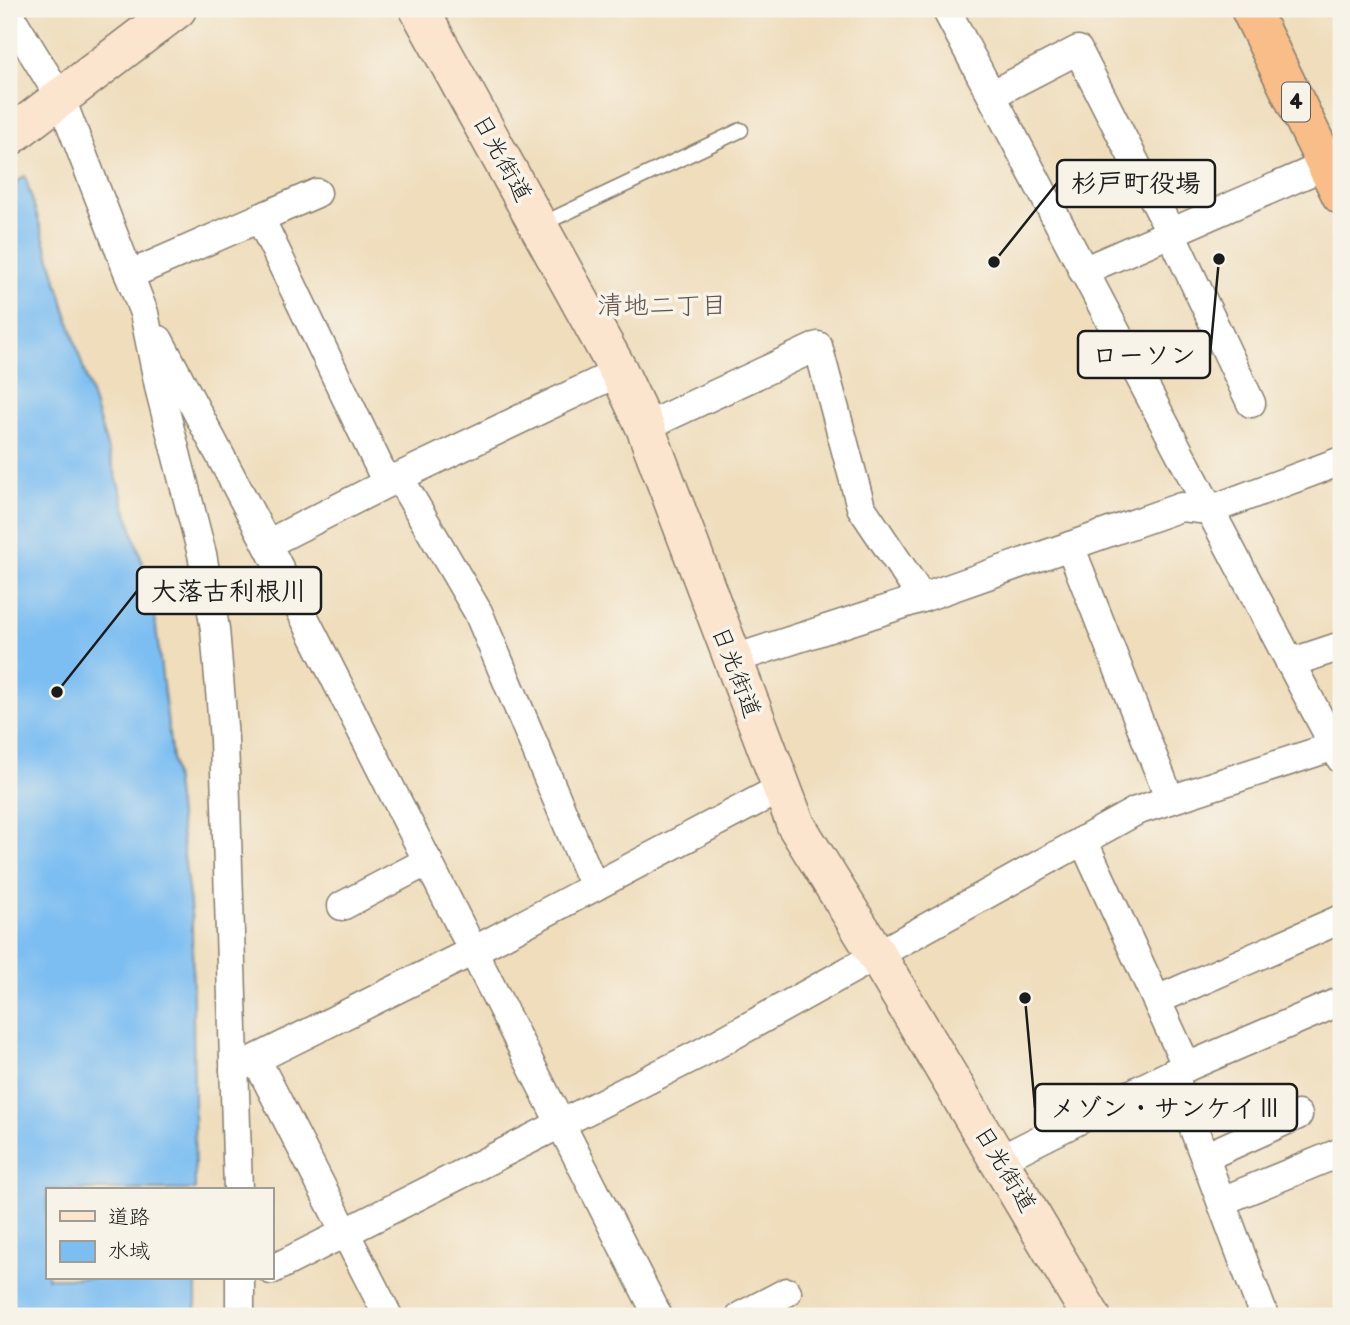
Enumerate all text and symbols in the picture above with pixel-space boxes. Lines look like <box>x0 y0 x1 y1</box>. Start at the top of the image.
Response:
road number: 4 <box>1282 82 1310 122</box>
street label: 日光街道 <box>466 109 538 207</box>
callout: 杉戸町役場 <box>1057 160 1215 207</box>
text: 杉戸町役場 <box>1071 169 1201 200</box>
district label: 清地二丁目 <box>597 291 727 322</box>
callout: ローソン <box>1078 331 1210 378</box>
text: ローソン <box>1092 341 1196 372</box>
callout: 大落古利根川 <box>137 567 321 614</box>
text: 大落古利根川 <box>151 577 307 608</box>
street label: 日光街道 <box>705 622 767 722</box>
callout: メゾン・サンケイⅢ <box>1035 1084 1297 1131</box>
text: メゾン・サンケイⅢ <box>1050 1094 1282 1125</box>
street label: 日光街道 <box>968 1120 1042 1218</box>
legend <box>46 1188 273 1280</box>
text: 道路 <box>108 1205 150 1230</box>
text: 水域 <box>108 1239 150 1264</box>

